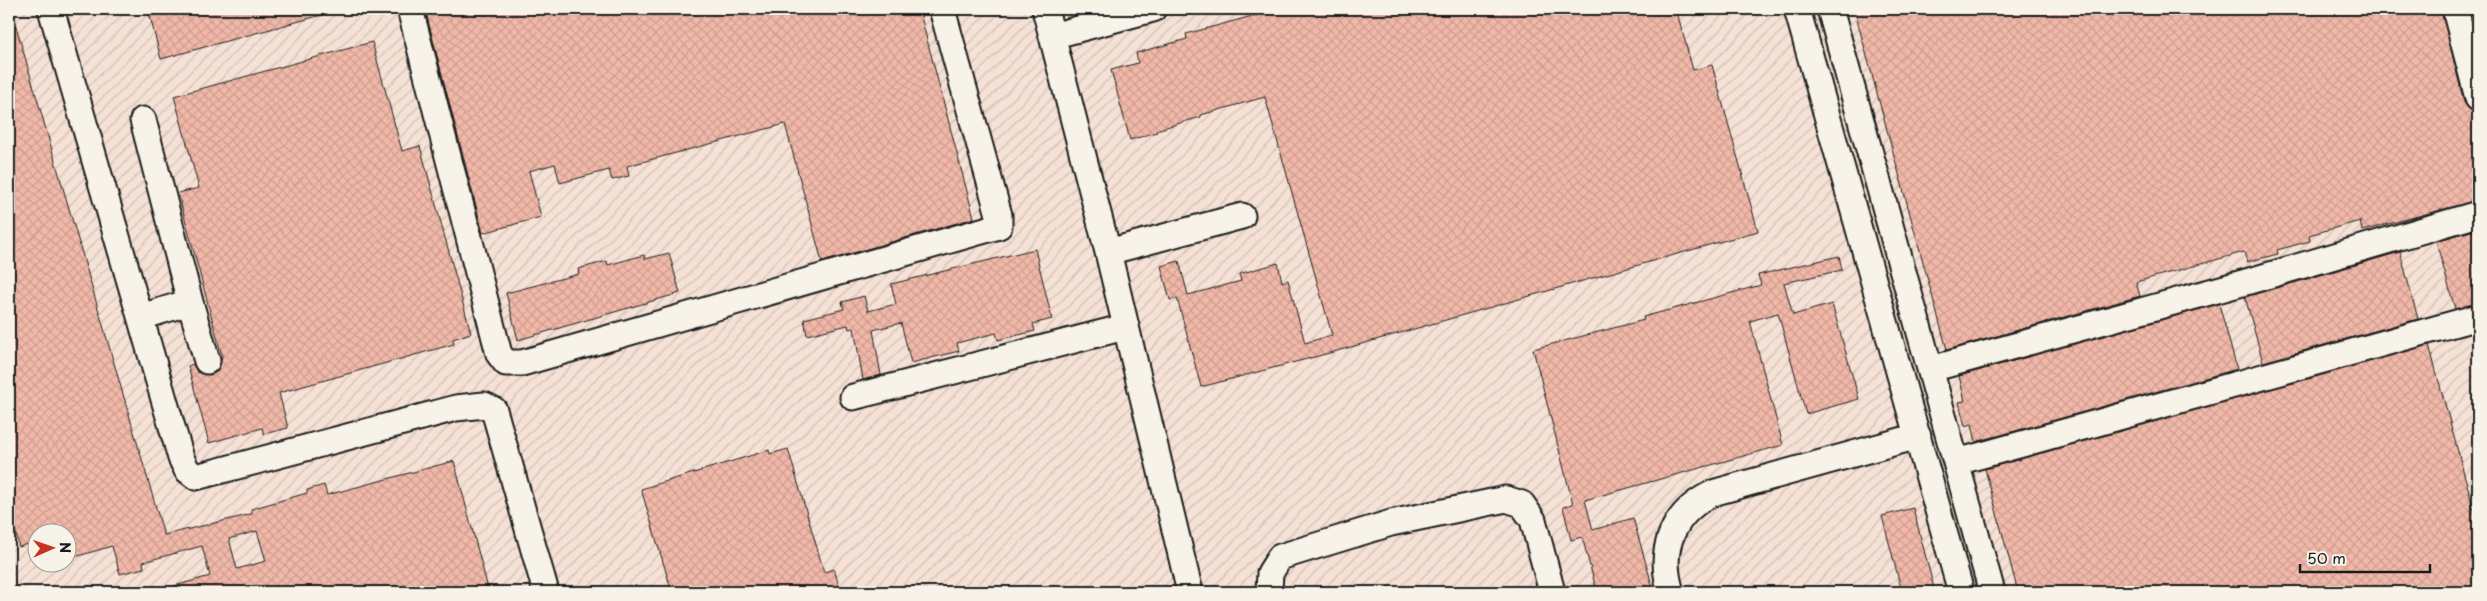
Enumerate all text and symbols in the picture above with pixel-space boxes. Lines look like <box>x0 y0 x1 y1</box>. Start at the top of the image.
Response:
north arrow <box>28 524 78 574</box>
scale bar <box>2300 541 2430 573</box>
text: N <box>55 542 76 553</box>
text: 50 m <box>2307 546 2346 569</box>

